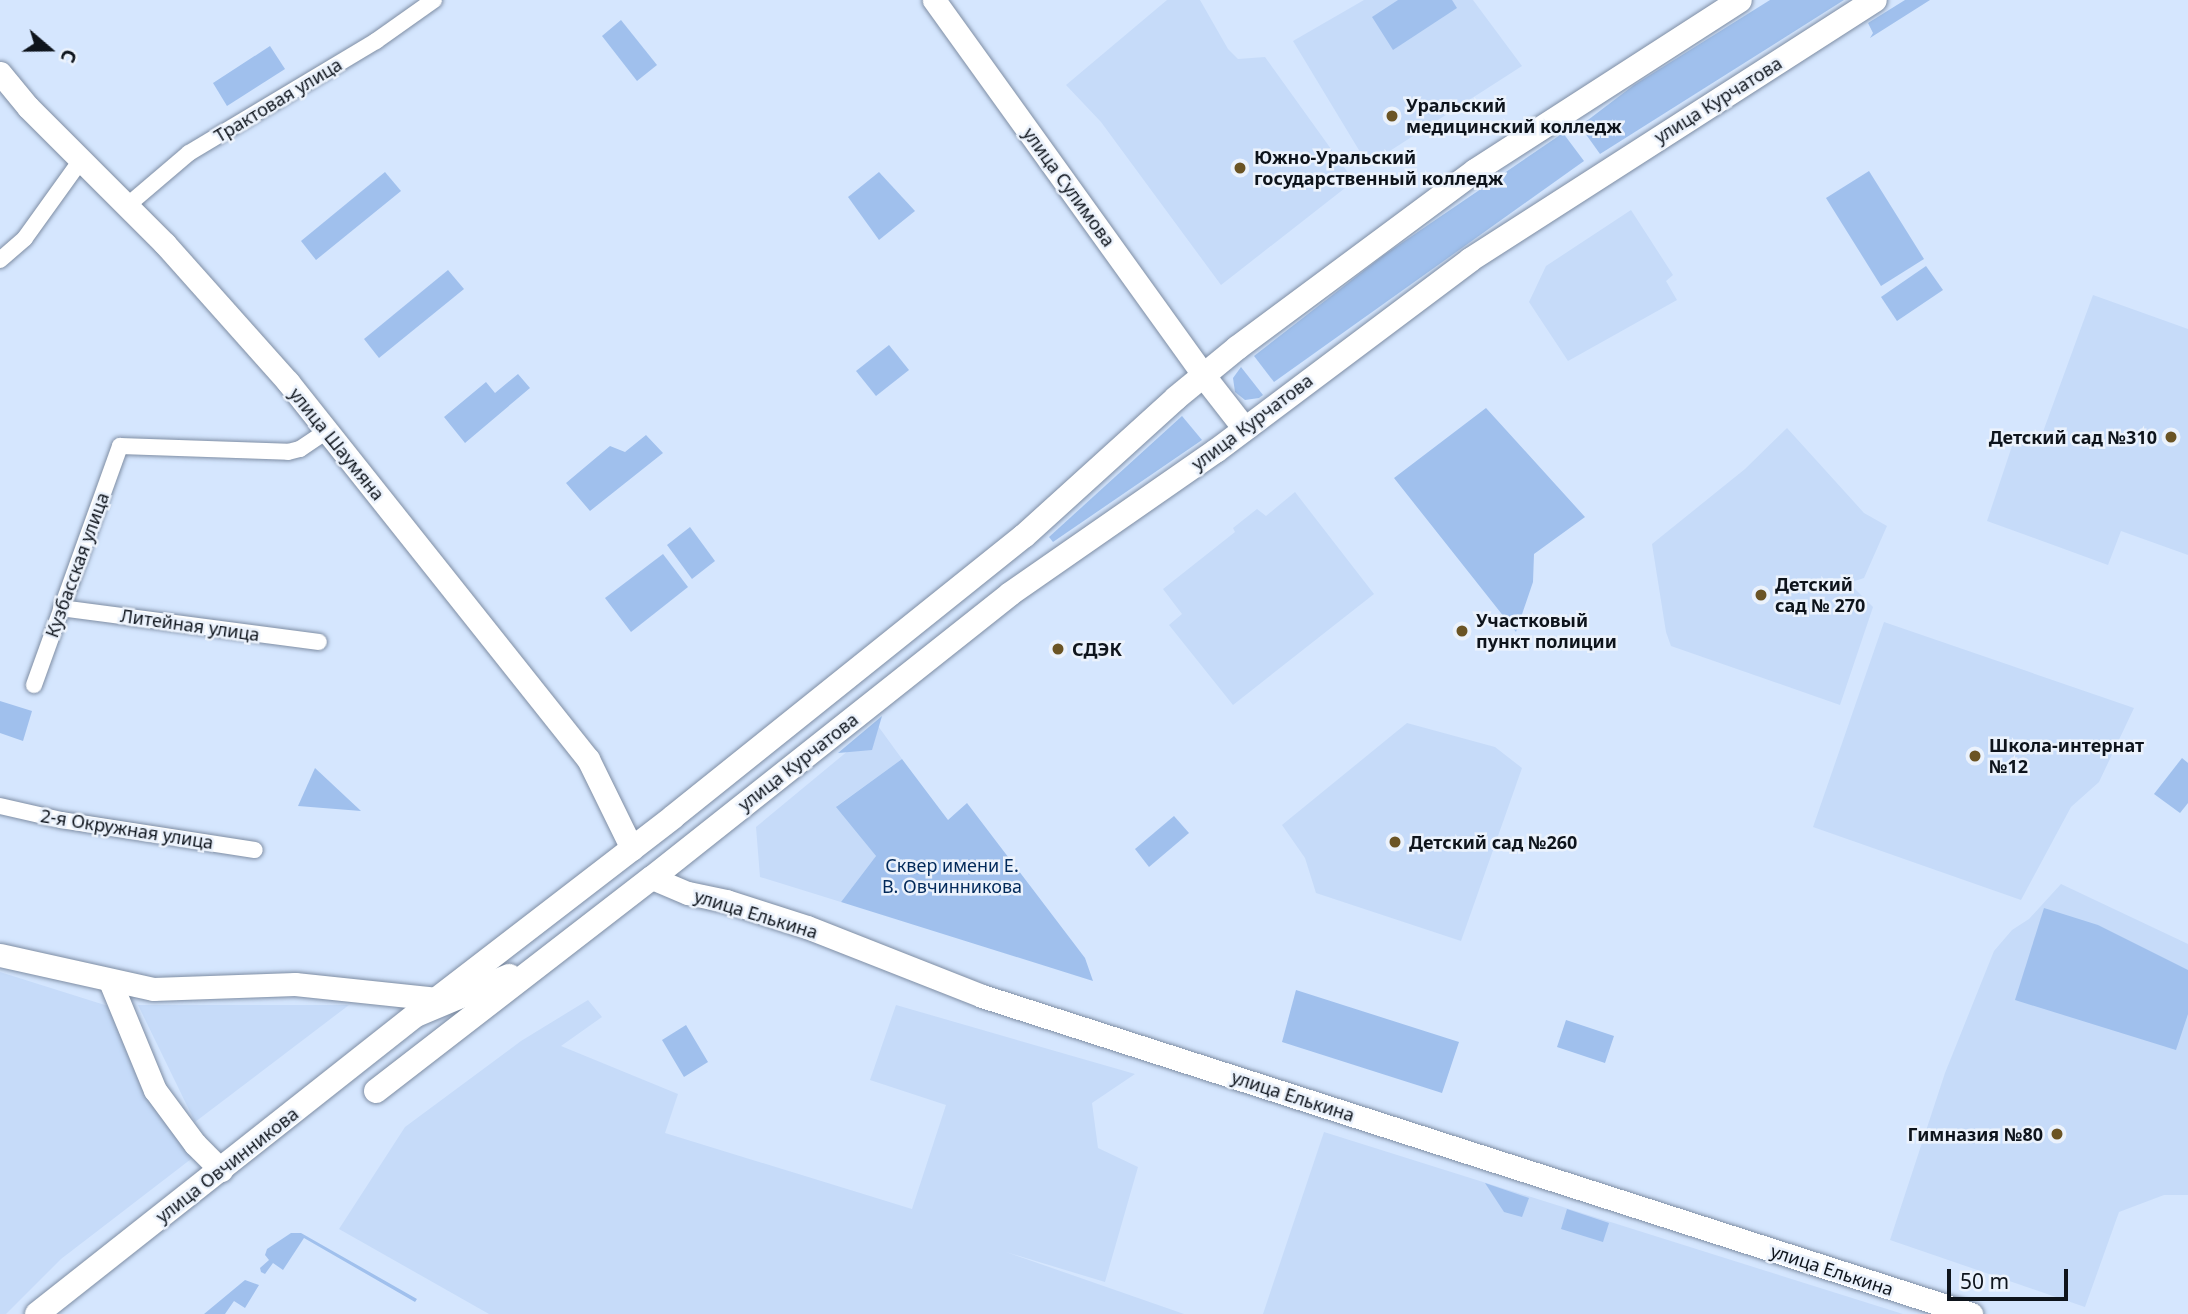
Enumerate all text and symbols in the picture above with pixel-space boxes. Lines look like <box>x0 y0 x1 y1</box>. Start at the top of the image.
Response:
north arrow <box>14 14 84 84</box>
text: С <box>54 46 83 66</box>
street label: улица Курчатова <box>1650 52 1786 148</box>
street label: Трактовая улица <box>210 53 346 147</box>
place label: Уральский медицинский колледж <box>1406 95 1622 138</box>
marker: Уральский медицинский колледж <box>1384 108 1400 124</box>
street label: улица Сулимова <box>1019 123 1119 251</box>
place label: Южно-Уральский государственный колледж <box>1254 147 1503 190</box>
marker: Южно-Уральский государственный колледж <box>1232 160 1248 176</box>
street label: улица Курчатова <box>1187 369 1317 475</box>
street label: улица Шаумяна <box>285 383 389 505</box>
place label: Детский сад №310 <box>1989 426 2157 448</box>
marker: Детский сад №310 <box>2163 429 2179 445</box>
street label: Кузбасская улица <box>41 490 113 640</box>
place label: Детский сад № 270 <box>1775 574 1865 616</box>
marker: Детский сад № 270 <box>1753 587 1769 603</box>
street label: Литейная улица <box>119 605 261 645</box>
place label: Участковый пункт полиции <box>1476 610 1617 652</box>
marker: Участковый пункт полиции <box>1454 623 1470 639</box>
place label: СДЭК <box>1072 638 1122 660</box>
marker: СДЭК <box>1050 641 1066 657</box>
street label: улица Курчатова <box>734 708 862 816</box>
place label: Школа-интернат №12 <box>1989 735 2144 778</box>
marker: Школа-интернат №12 <box>1967 748 1983 764</box>
street label: 2-я Окружная улица <box>39 805 215 853</box>
place label: Детский сад №260 <box>1409 831 1577 853</box>
marker: Детский сад №260 <box>1387 834 1403 850</box>
park label: Сквер имени Е. В. Овчинникова <box>882 855 1022 898</box>
street label: улица Елькина <box>692 885 820 943</box>
street label: улица Елькина <box>1229 1066 1357 1126</box>
street label: улица Овчинникова <box>152 1103 302 1227</box>
place label: Гимназия №80 <box>1908 1123 2043 1145</box>
marker: Гимназия №80 <box>2049 1126 2065 1142</box>
street label: улица Елькина <box>1768 1240 1896 1300</box>
scale bar <box>1950 1254 2071 1298</box>
text: 50 m <box>1960 1267 2009 1295</box>

